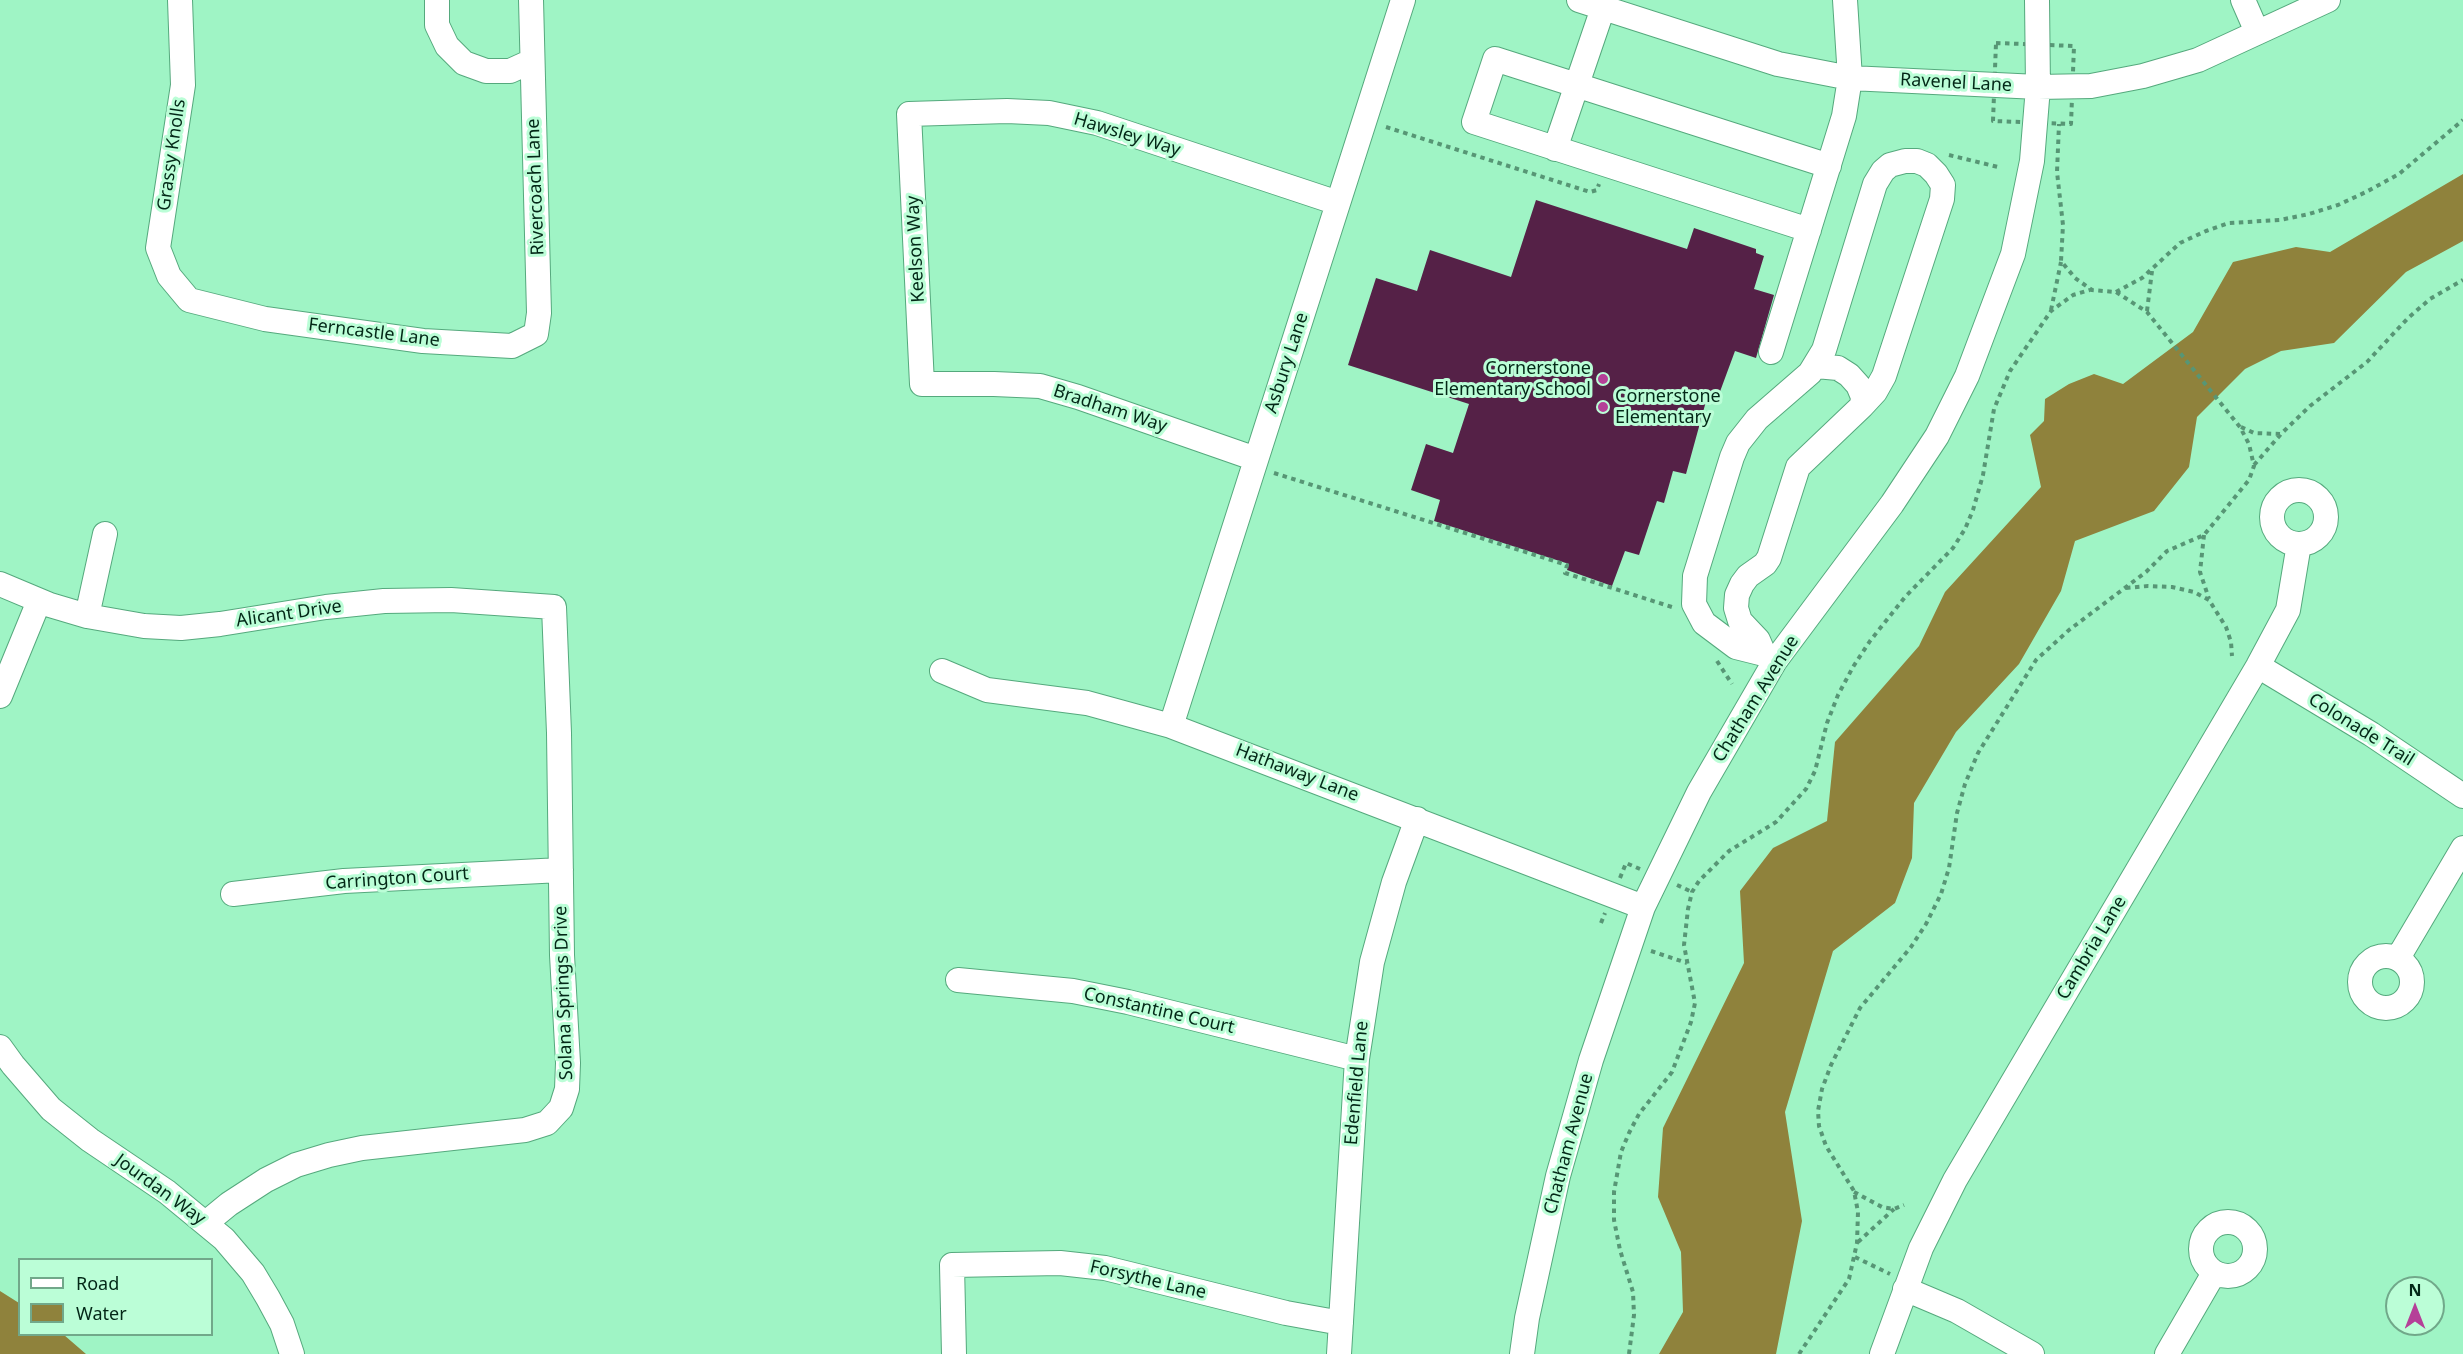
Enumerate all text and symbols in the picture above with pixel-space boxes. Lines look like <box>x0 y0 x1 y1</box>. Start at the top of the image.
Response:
street label: Ravenel Lane <box>1900 69 2012 97</box>
street label: Grassy Knolls <box>153 98 191 212</box>
street label: Hawsley Way <box>1071 109 1183 161</box>
street label: Rivercoach Lane <box>523 118 549 256</box>
street label: Keelson Way <box>902 195 930 303</box>
street label: Asbury Lane <box>1261 310 1313 416</box>
street label: Ferncastle Lane <box>307 314 441 352</box>
place label: Cornerstone Elementary School <box>1434 358 1591 400</box>
marker: Cornerstone Elementary School <box>1596 372 1610 386</box>
street label: Bradham Way <box>1050 380 1170 438</box>
place label: Cornerstone Elementary <box>1615 386 1721 428</box>
marker: Cornerstone Elementary <box>1596 400 1610 414</box>
street label: Alicant Drive <box>235 596 343 632</box>
street label: Chatham Avenue <box>1708 632 1804 766</box>
street label: Colonade Trail <box>2304 689 2418 771</box>
street label: Hathaway Lane <box>1232 740 1362 806</box>
street label: Carrington Court <box>325 863 469 895</box>
street label: Cambria Lane <box>2053 892 2131 1004</box>
street label: Solana Springs Drive <box>550 905 578 1081</box>
street label: Constantine Court <box>1081 983 1237 1039</box>
street label: Edenfield Lane <box>1341 1020 1373 1146</box>
street label: Chatham Avenue <box>1540 1071 1598 1217</box>
street label: Jourdan Way <box>111 1150 209 1230</box>
street label: Forsythe Lane <box>1088 1256 1208 1304</box>
legend <box>18 1258 213 1336</box>
text: Road <box>76 1271 119 1295</box>
north arrow <box>2385 1276 2445 1336</box>
text: N <box>2408 1279 2422 1301</box>
text: Water <box>76 1301 127 1325</box>

